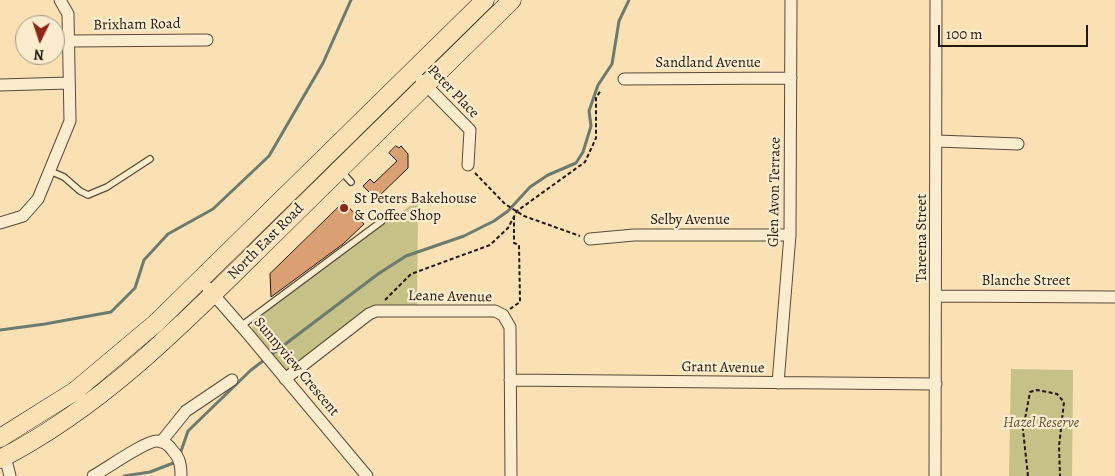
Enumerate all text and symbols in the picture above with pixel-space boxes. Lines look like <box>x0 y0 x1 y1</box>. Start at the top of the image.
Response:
north arrow <box>15 15 65 65</box>
street label: Brixham Road <box>93 15 181 35</box>
scale bar <box>940 15 1090 47</box>
text: 100 m <box>946 24 983 44</box>
text: N <box>33 45 45 64</box>
street label: Sandland Avenue <box>655 54 761 72</box>
street label: Peter Place <box>423 62 483 122</box>
street label: Glen Avon Terrace <box>765 137 785 247</box>
place label: St Peters Bakehouse & Coffee Shop <box>354 190 477 225</box>
street label: Tareena Street <box>913 194 931 282</box>
street label: North East Road <box>224 200 308 284</box>
marker: St Peters Bakehouse & Coffee Shop <box>338 202 350 214</box>
street label: Selby Avenue <box>650 211 730 229</box>
street label: Blanche Street <box>982 272 1070 290</box>
street label: Leane Avenue <box>408 287 492 307</box>
street label: Sunnyview Crescent <box>249 314 343 420</box>
street label: Grant Avenue <box>681 358 765 378</box>
park label: Hazel Reserve <box>1003 414 1079 432</box>

